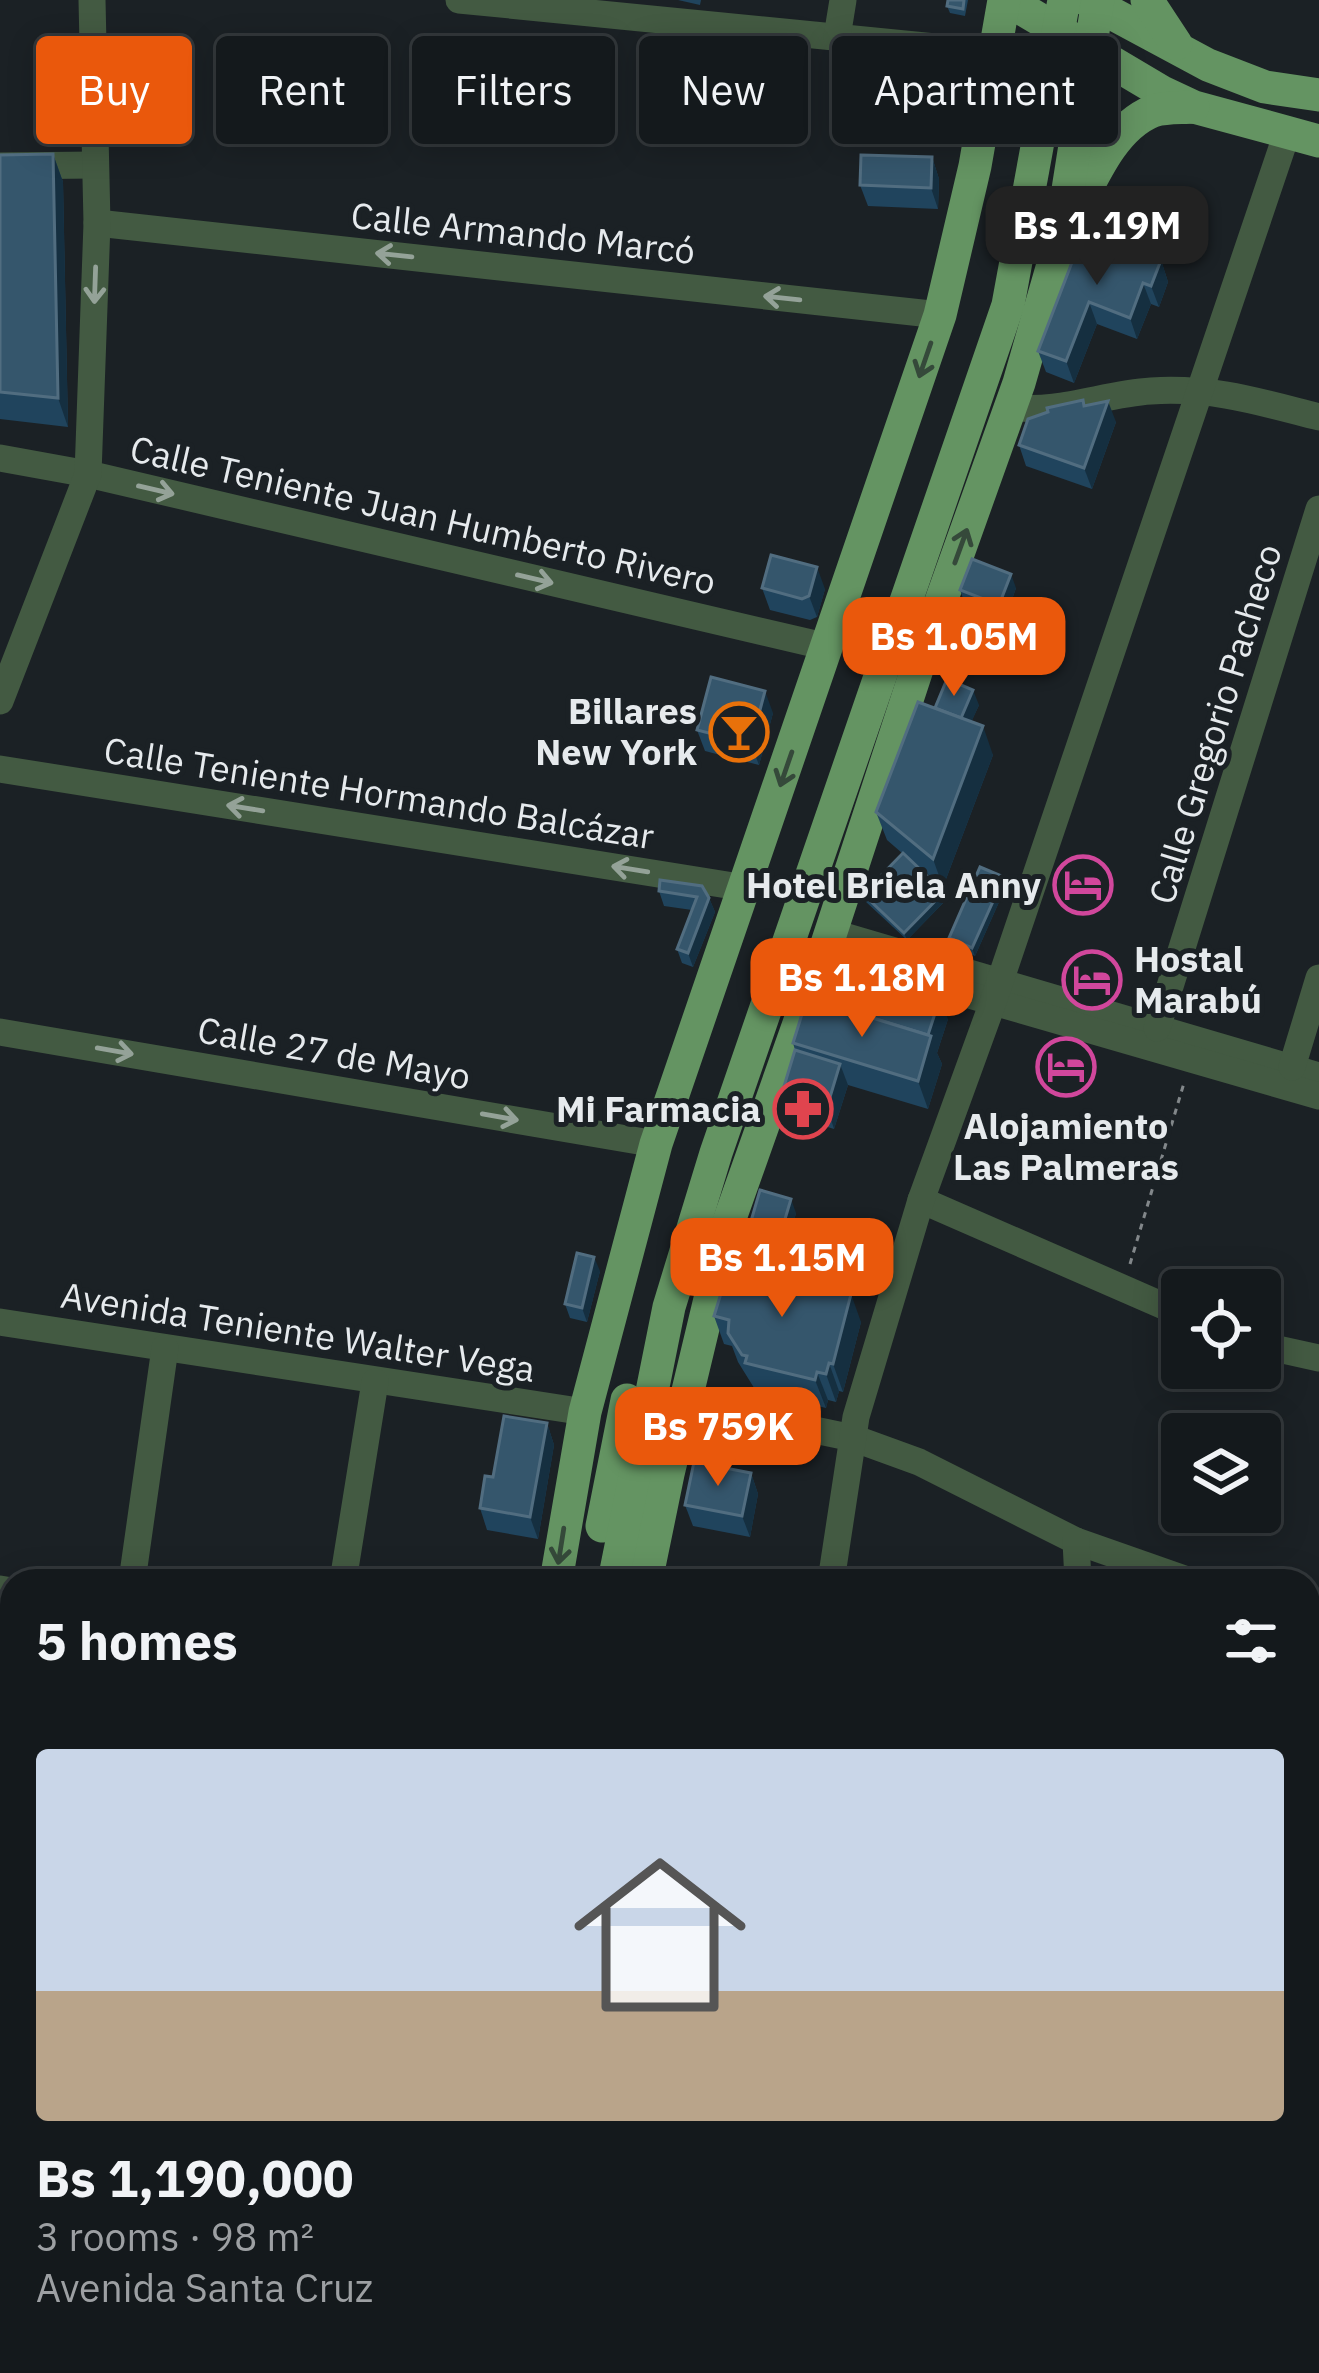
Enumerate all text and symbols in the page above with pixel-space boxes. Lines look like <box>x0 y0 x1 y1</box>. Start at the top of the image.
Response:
chip: Buy <box>36 36 192 144</box>
chip: Rent <box>216 36 388 144</box>
chip: Filters <box>412 36 615 144</box>
chip: New <box>639 36 808 144</box>
chip: Apartment <box>832 36 1118 144</box>
pin: Bs 1.19M <box>973 186 1221 288</box>
street label: Calle Armando Marcó <box>349 191 697 274</box>
text: Bs 1.19M <box>1012 199 1182 250</box>
one-way arrow <box>376 244 415 266</box>
one-way arrow <box>83 265 106 304</box>
one-way arrow <box>763 286 802 309</box>
one-way arrow <box>913 341 934 378</box>
street label: Calle Teniente Juan Humberto Rivero <box>126 424 720 605</box>
one-way arrow <box>136 480 174 502</box>
one-way arrow <box>952 528 973 565</box>
street label: Calle Gregorio Pacheco <box>1137 538 1292 910</box>
one-way arrow <box>516 569 554 591</box>
pin: Bs 1.05M <box>830 597 1078 699</box>
text: Bs 1.05M <box>869 610 1039 661</box>
place label: Billares New York <box>535 687 697 775</box>
bar icon: Billares New York <box>708 701 770 763</box>
street label: Calle Teniente Hormando Balcázar <box>101 726 657 859</box>
one-way arrow <box>773 749 795 787</box>
one-way arrow <box>226 796 265 819</box>
hotel icon: Hotel Briela Anny <box>1052 854 1114 916</box>
one-way arrow <box>611 857 650 880</box>
place label: Hotel Briela Anny <box>746 861 1042 908</box>
place label: Hostal Marabú <box>1134 935 1262 1023</box>
pin: Bs 1.18M <box>738 938 986 1040</box>
hotel icon: Hostal Marabú <box>1061 949 1123 1011</box>
text: Bs 1.18M <box>777 951 947 1002</box>
street label: Calle 27 de Mayo <box>194 1005 474 1100</box>
hotel icon: Alojamiento Las Palmeras <box>1035 1036 1097 1098</box>
one-way arrow <box>95 1041 134 1064</box>
pharmacy icon: Mi Farmacia <box>772 1078 834 1140</box>
place label: Mi Farmacia <box>556 1085 761 1132</box>
place label: Alojamiento Las Palmeras <box>953 1102 1179 1190</box>
one-way arrow <box>479 1107 518 1130</box>
pin: Bs 1.15M <box>658 1218 906 1320</box>
text: Bs 1.15M <box>697 1231 867 1282</box>
map controls <box>1161 1269 1281 1533</box>
button: locate <box>1161 1269 1281 1389</box>
street label: Avenida Teniente Walter Vega <box>58 1271 538 1392</box>
pin: Bs 759K <box>607 1387 829 1489</box>
text: Bs 759K <box>642 1400 794 1451</box>
button: layers <box>1161 1413 1281 1533</box>
one-way arrow <box>549 1525 572 1564</box>
text: 5 homes <box>36 1608 238 1674</box>
icon: filters <box>1218 1608 1284 1674</box>
icon: home <box>552 1827 768 2043</box>
text: Bs 1,190,000 <box>36 2145 354 2211</box>
text: 3 rooms · 98 m² <box>36 2211 314 2262</box>
text: Avenida Santa Cruz <box>36 2262 373 2313</box>

